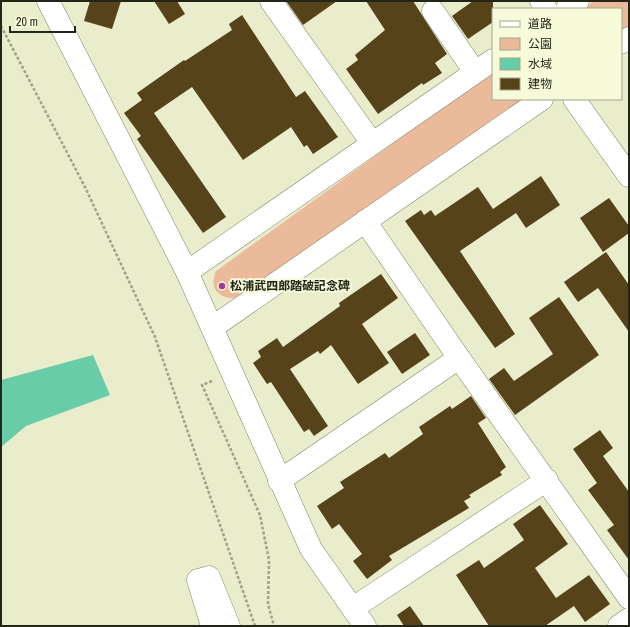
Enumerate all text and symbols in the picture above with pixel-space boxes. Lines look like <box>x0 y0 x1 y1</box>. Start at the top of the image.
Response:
scale bar <box>10 8 75 34</box>
legend <box>492 8 622 100</box>
text: 20 m <box>16 14 38 30</box>
text: 道路 <box>528 16 552 32</box>
text: 公園 <box>528 36 552 52</box>
text: 水域 <box>528 56 552 72</box>
text: 建物 <box>528 76 552 92</box>
place label: 松浦武四郎踏破記念碑 <box>230 278 350 294</box>
marker: 松浦武四郎踏破記念碑 <box>217 281 227 291</box>

